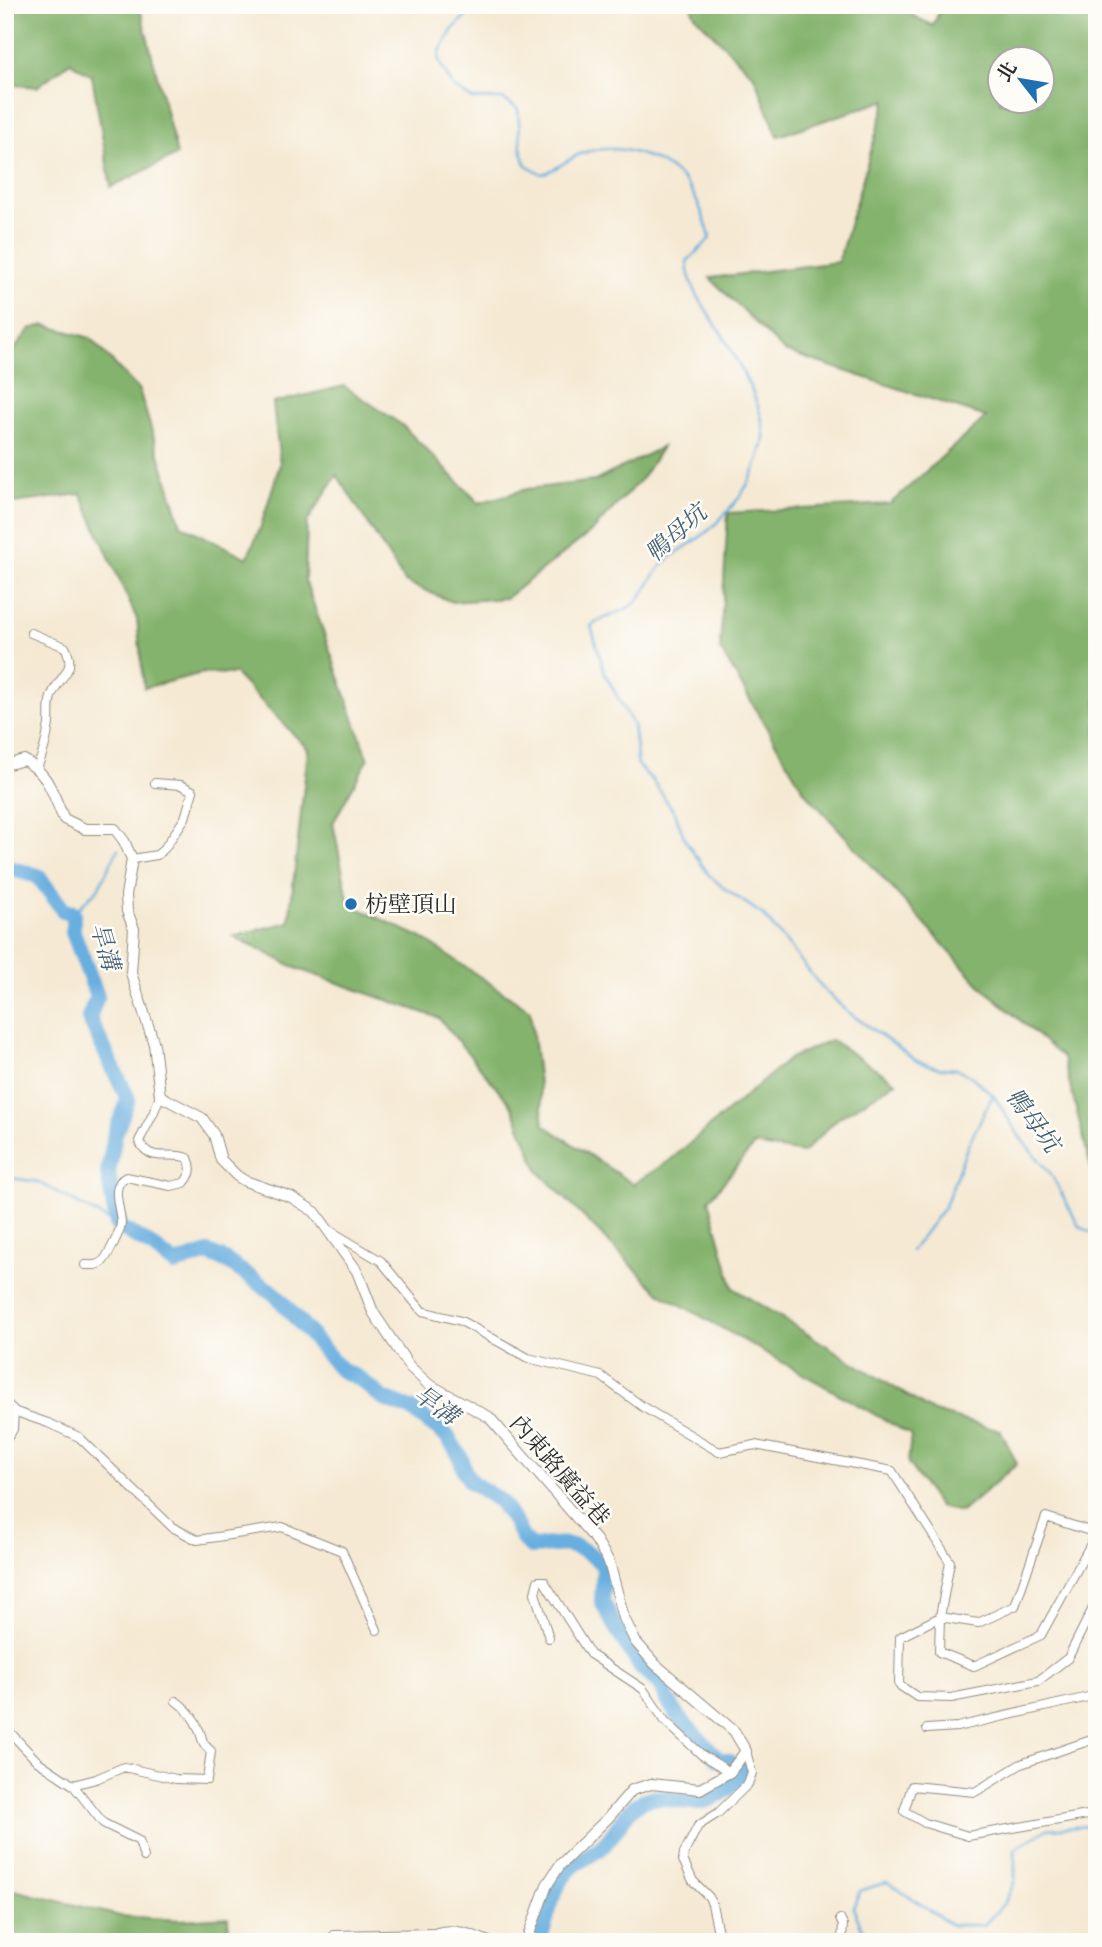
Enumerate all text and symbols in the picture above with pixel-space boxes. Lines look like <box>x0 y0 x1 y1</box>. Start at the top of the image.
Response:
north arrow <box>986 46 1056 116</box>
text: 北 <box>990 56 1023 87</box>
water label: 鴨母坑 <box>637 493 717 570</box>
place label: 枋壁頂山 <box>365 887 457 920</box>
marker: 枋壁頂山 <box>343 896 359 912</box>
water label: 旱溝 <box>82 918 130 978</box>
water label: 鴨母坑 <box>998 1080 1071 1162</box>
water label: 旱溝 <box>407 1376 469 1435</box>
street label: 內東路廣益巷 <box>503 1407 618 1533</box>

